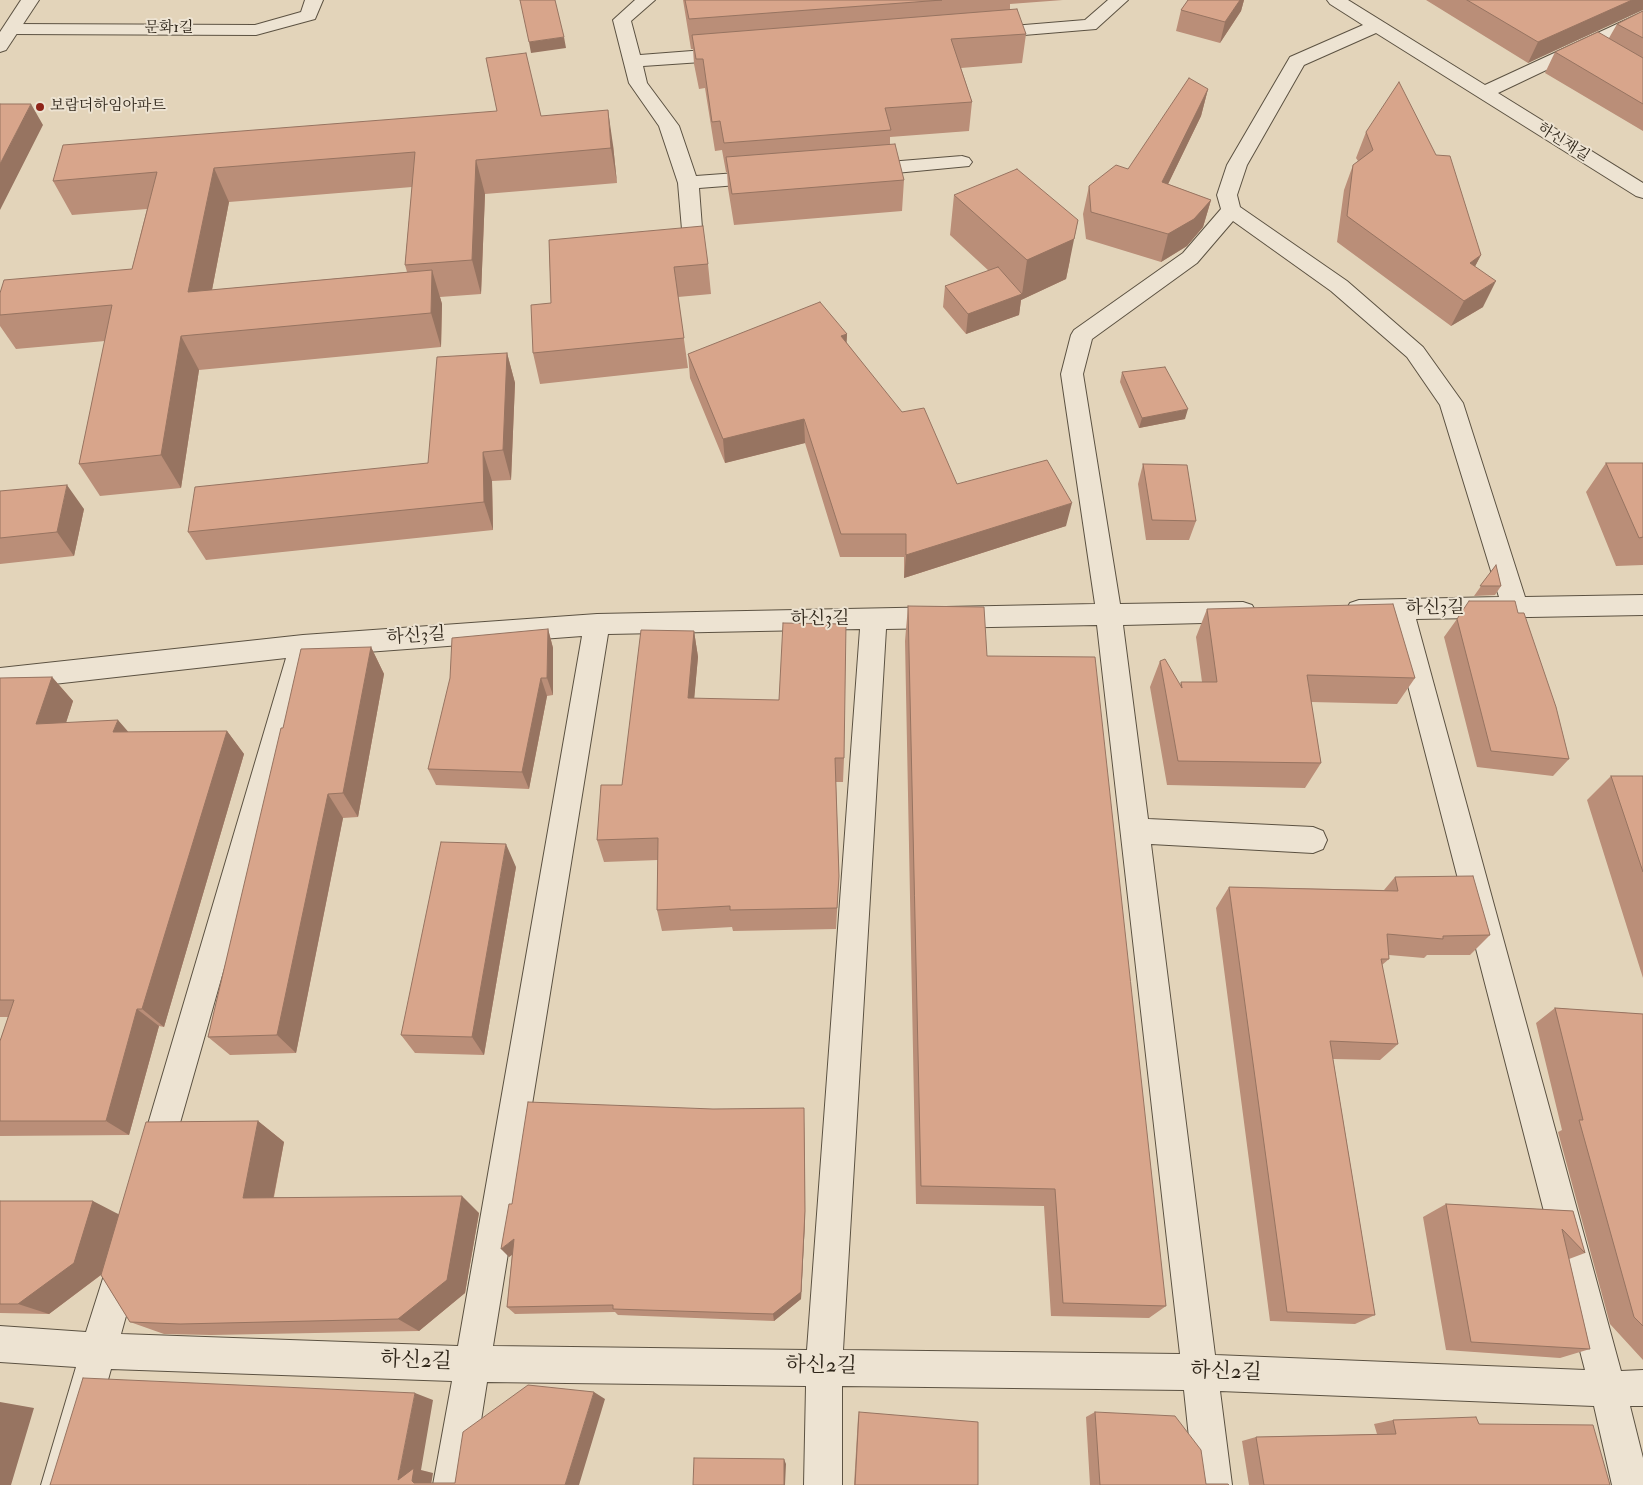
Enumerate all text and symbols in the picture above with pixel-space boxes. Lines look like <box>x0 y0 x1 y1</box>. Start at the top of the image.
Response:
street label: 문화1길 <box>145 20 193 38</box>
place label: 보람더하임아파트 <box>50 98 166 116</box>
marker: 보람더하임아파트 <box>34 101 46 113</box>
street label: 하신재길 <box>1534 120 1592 166</box>
street label: 하신3길 <box>1405 598 1465 620</box>
street label: 하신3길 <box>790 609 850 631</box>
street label: 하신3길 <box>386 624 446 650</box>
street label: 하신2길 <box>380 1348 452 1376</box>
street label: 하신2길 <box>785 1354 857 1380</box>
street label: 하신2길 <box>1190 1359 1262 1387</box>

